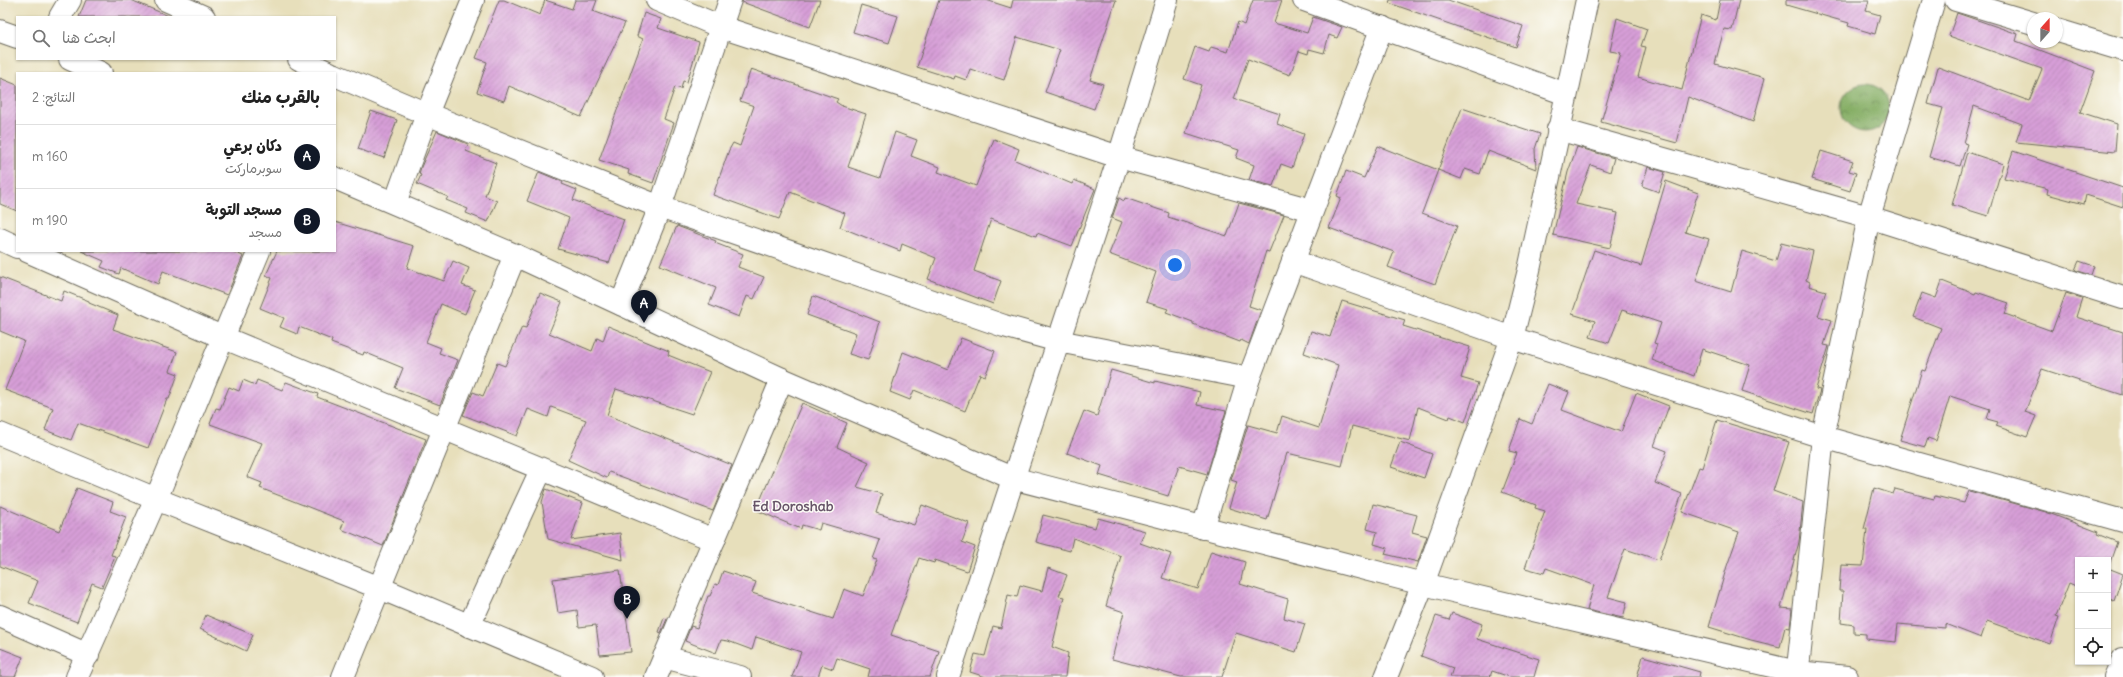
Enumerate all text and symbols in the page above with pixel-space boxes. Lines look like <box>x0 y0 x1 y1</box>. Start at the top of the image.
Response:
north arrow <box>2027 12 2063 48</box>
search box <box>16 16 336 60</box>
icon: search <box>30 27 52 49</box>
text: ابحث هنا <box>62 28 116 47</box>
text: بالقرب منك <box>241 86 320 108</box>
text: النتائج: 2 <box>32 89 75 106</box>
text: دكان برعي <box>224 136 282 155</box>
text: 160 m <box>32 148 68 165</box>
text: A <box>303 148 311 165</box>
text: سوبرماركت <box>225 160 282 177</box>
text: مسجد التوبة <box>205 200 282 219</box>
text: 190 m <box>32 212 68 229</box>
text: B <box>303 212 311 229</box>
text: مسجد <box>249 224 282 241</box>
your location <box>1165 255 1185 275</box>
pin: A <box>631 290 657 323</box>
district label: Ed Doroshab <box>752 497 834 515</box>
map controls <box>2075 557 2111 665</box>
button: + <box>2075 557 2111 593</box>
pin: B <box>614 586 640 619</box>
button: − <box>2075 593 2111 629</box>
button: locate <box>2075 629 2111 665</box>

